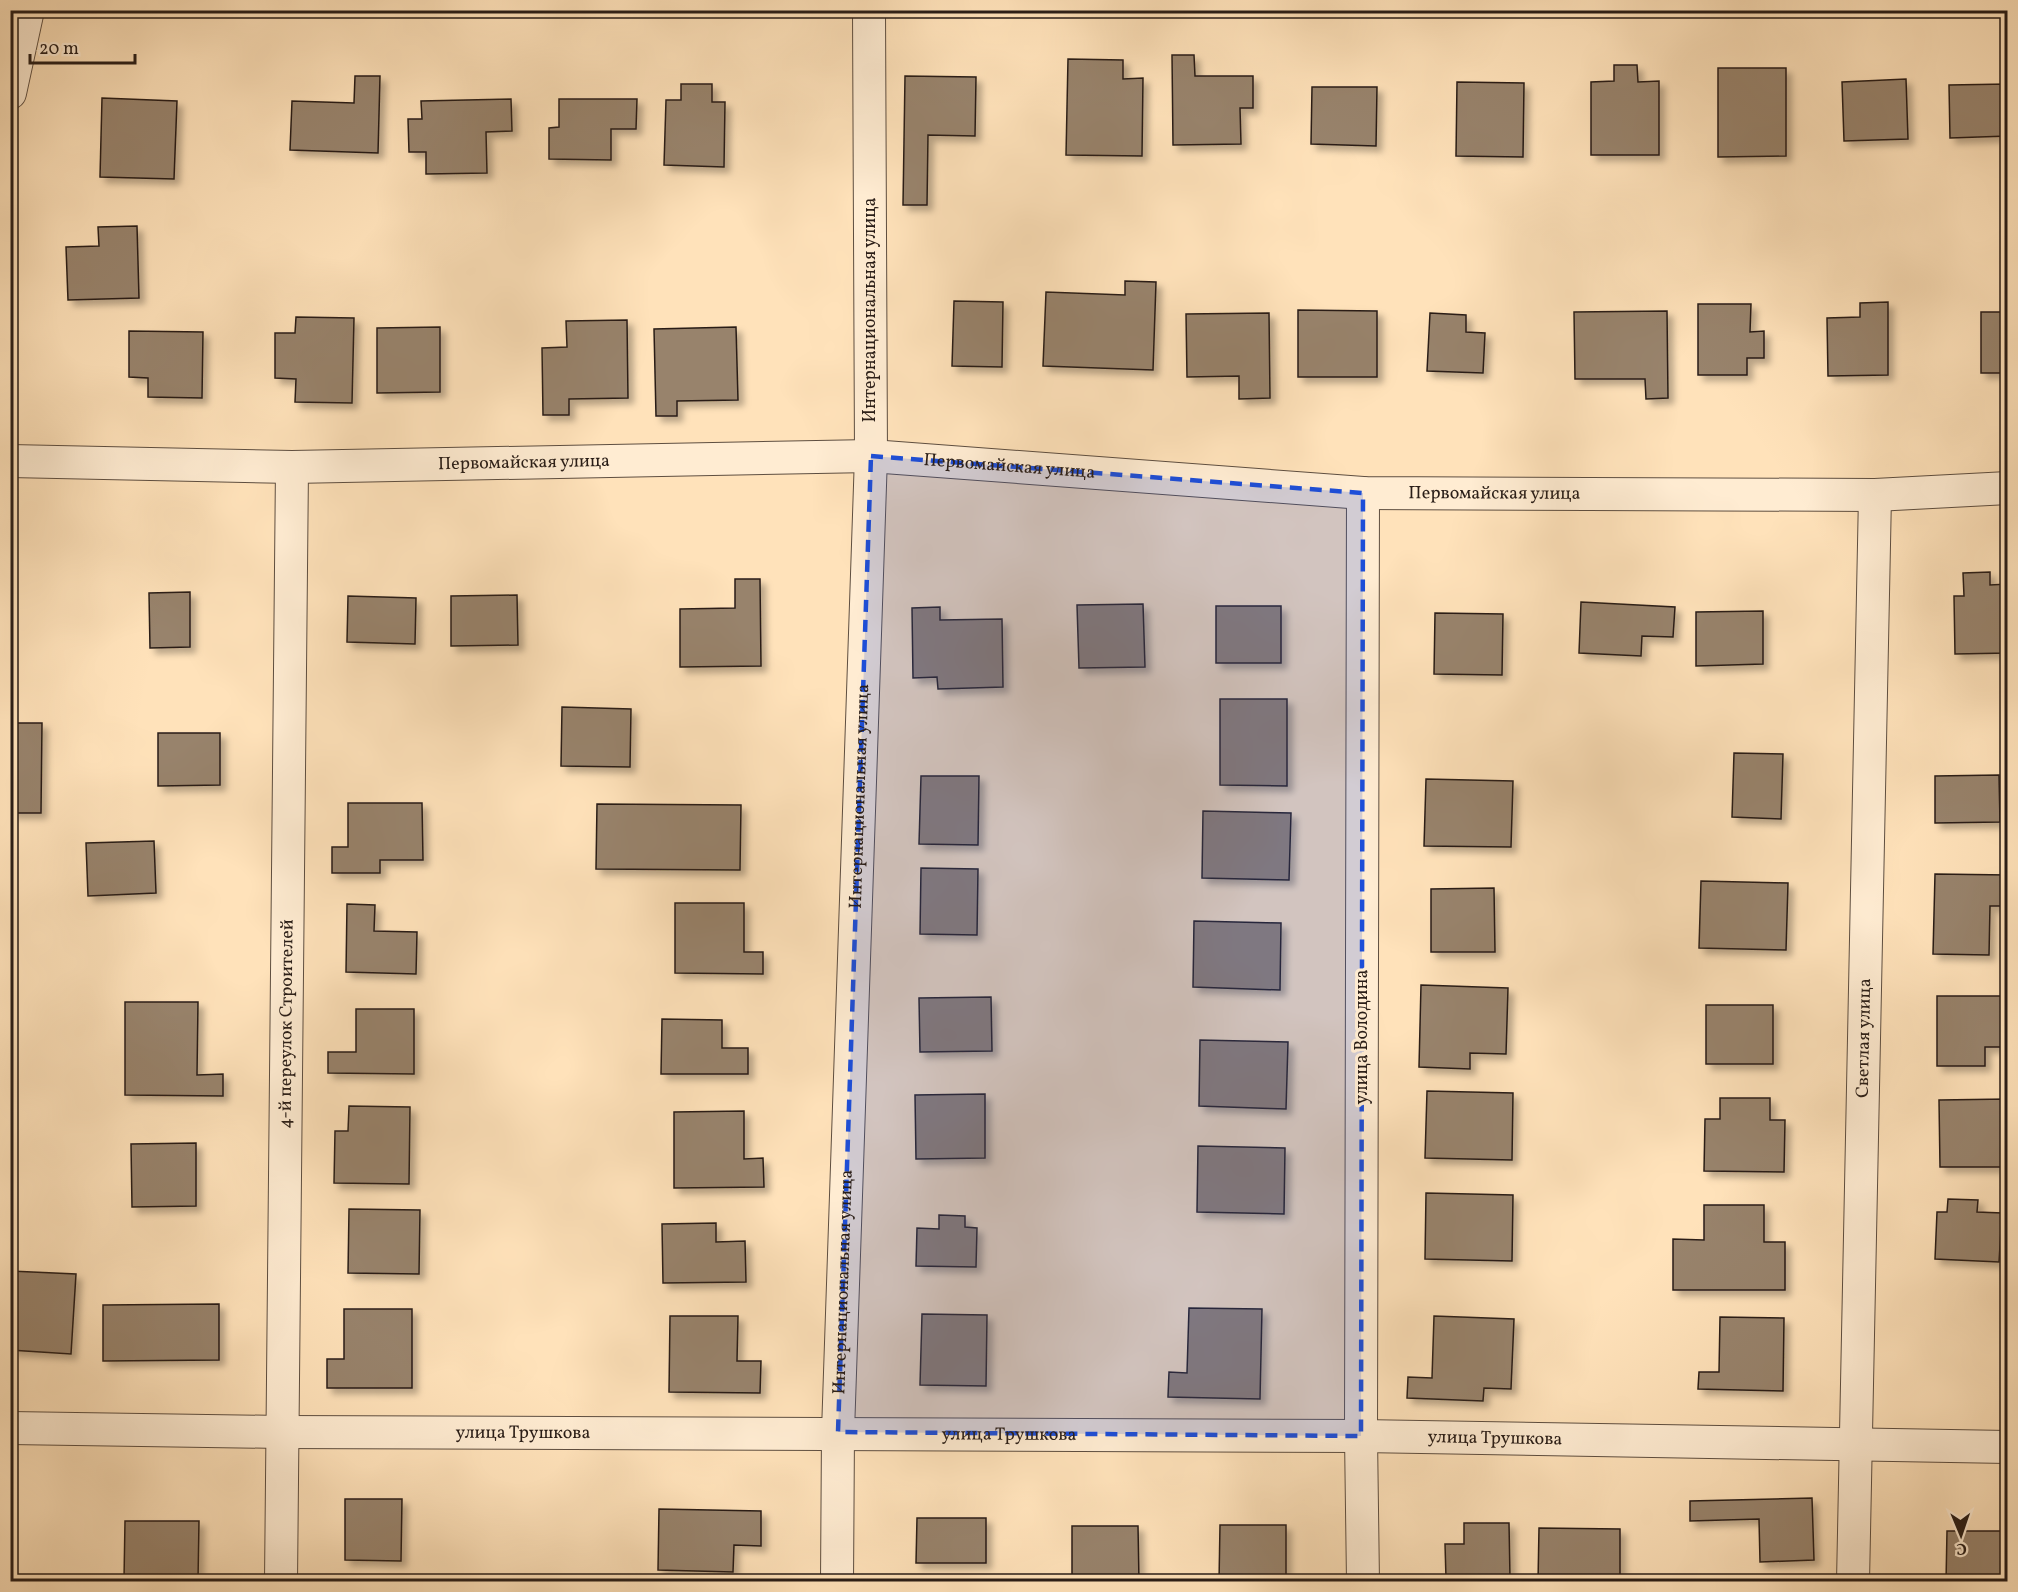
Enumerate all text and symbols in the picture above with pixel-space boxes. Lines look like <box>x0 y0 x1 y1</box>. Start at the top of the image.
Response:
scale bar <box>30 27 135 65</box>
text: 20 m <box>39 37 79 62</box>
street label: Интернациональная улица <box>858 198 883 422</box>
street label: Первомайская улица <box>923 447 1096 485</box>
street label: Первомайская улица <box>438 448 610 477</box>
street label: Первомайская улица <box>1408 481 1581 506</box>
street label: Интернациональная улица <box>843 683 876 909</box>
street label: 4-й переулок Строителей <box>273 919 300 1129</box>
street label: улица Володина <box>1350 969 1375 1104</box>
street label: Светлая улица <box>1850 978 1878 1098</box>
street label: Интернациональная улица <box>827 1169 859 1395</box>
street label: улица Трушкова <box>455 1420 590 1446</box>
street label: улица Трушкова <box>941 1422 1076 1447</box>
street label: улица Трушкова <box>1427 1425 1563 1452</box>
north arrow <box>1931 1505 1991 1565</box>
text: С <box>1956 1537 1967 1559</box>

